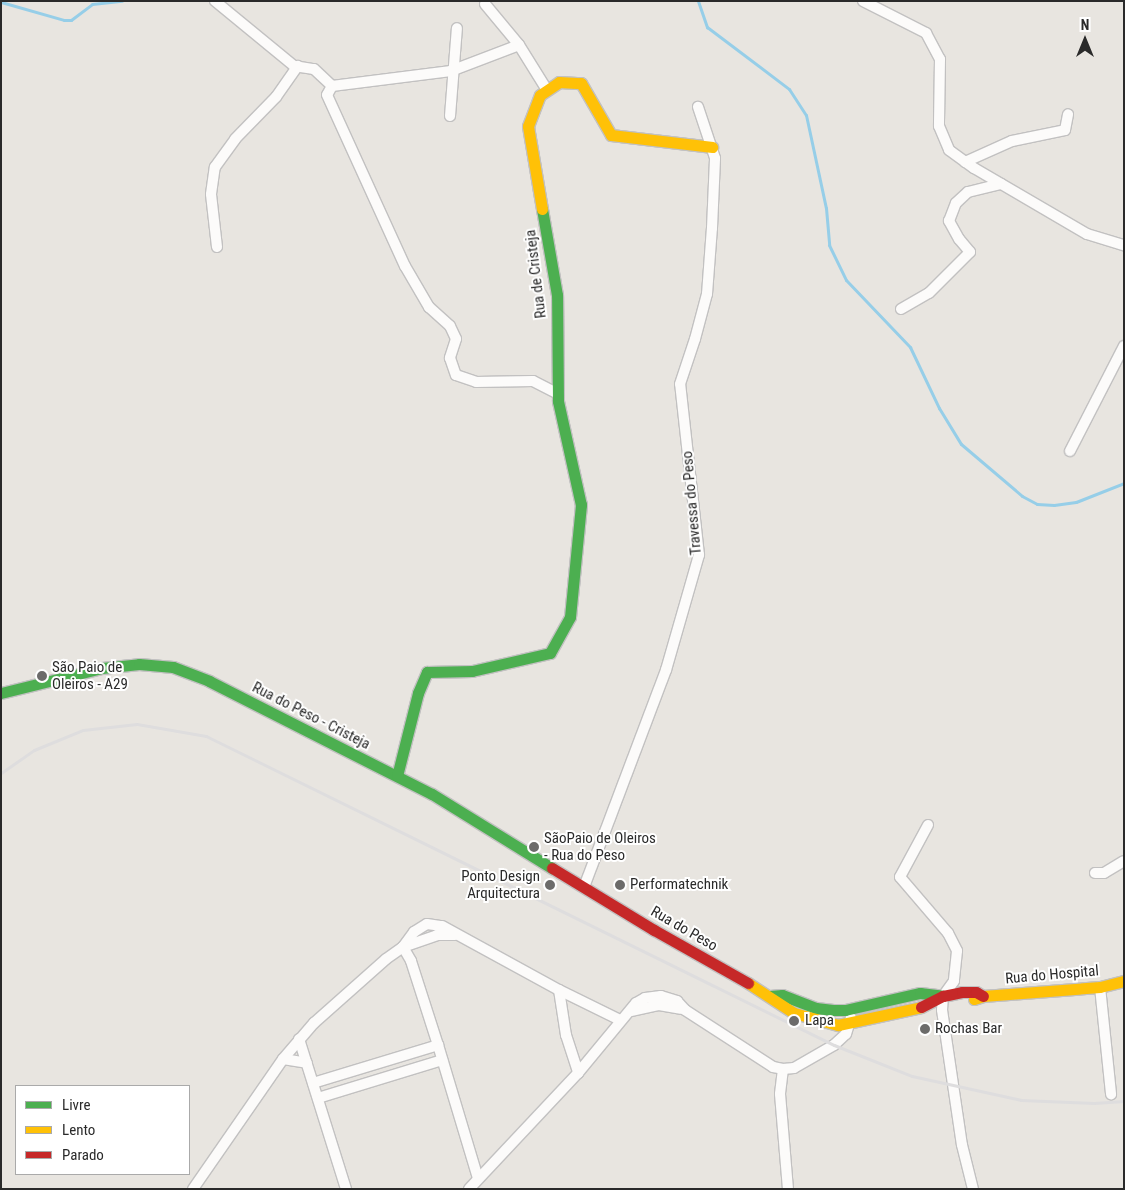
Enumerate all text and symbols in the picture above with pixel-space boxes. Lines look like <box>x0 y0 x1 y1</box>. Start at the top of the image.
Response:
north arrow <box>1060 15 1110 65</box>
text: N <box>1081 17 1089 33</box>
street label: Rua de Cristeja <box>522 229 550 319</box>
street label: Travessa do Peso <box>678 450 706 556</box>
place label: São Paio de Oleiros - A29 <box>52 658 128 693</box>
marker: São Paio de Oleiros - A29 <box>36 670 48 682</box>
street label: Rua do Peso - Cristeja <box>249 679 373 753</box>
place label: SãoPaio de Oleiros - Rua do Peso <box>544 829 656 864</box>
marker: SãoPaio de Oleiros - Rua do Peso <box>528 841 540 853</box>
place label: Ponto Design Arquitectura <box>461 867 540 902</box>
place label: Performatechnik <box>630 876 728 894</box>
marker: Ponto Design Arquitectura <box>544 879 556 891</box>
marker: Performatechnik <box>614 879 626 891</box>
street label: Rua do Peso <box>648 903 720 955</box>
street label: Rua do Hospital <box>1004 962 1100 988</box>
place label: Lapa <box>805 1012 834 1030</box>
marker: Lapa <box>787 1014 801 1028</box>
place label: Rochas Bar <box>935 1020 1002 1038</box>
marker: Rochas Bar <box>919 1023 931 1035</box>
legend <box>15 1085 190 1175</box>
text: Livre <box>62 1096 90 1114</box>
text: Lento <box>62 1121 95 1139</box>
text: Parado <box>62 1146 104 1164</box>

